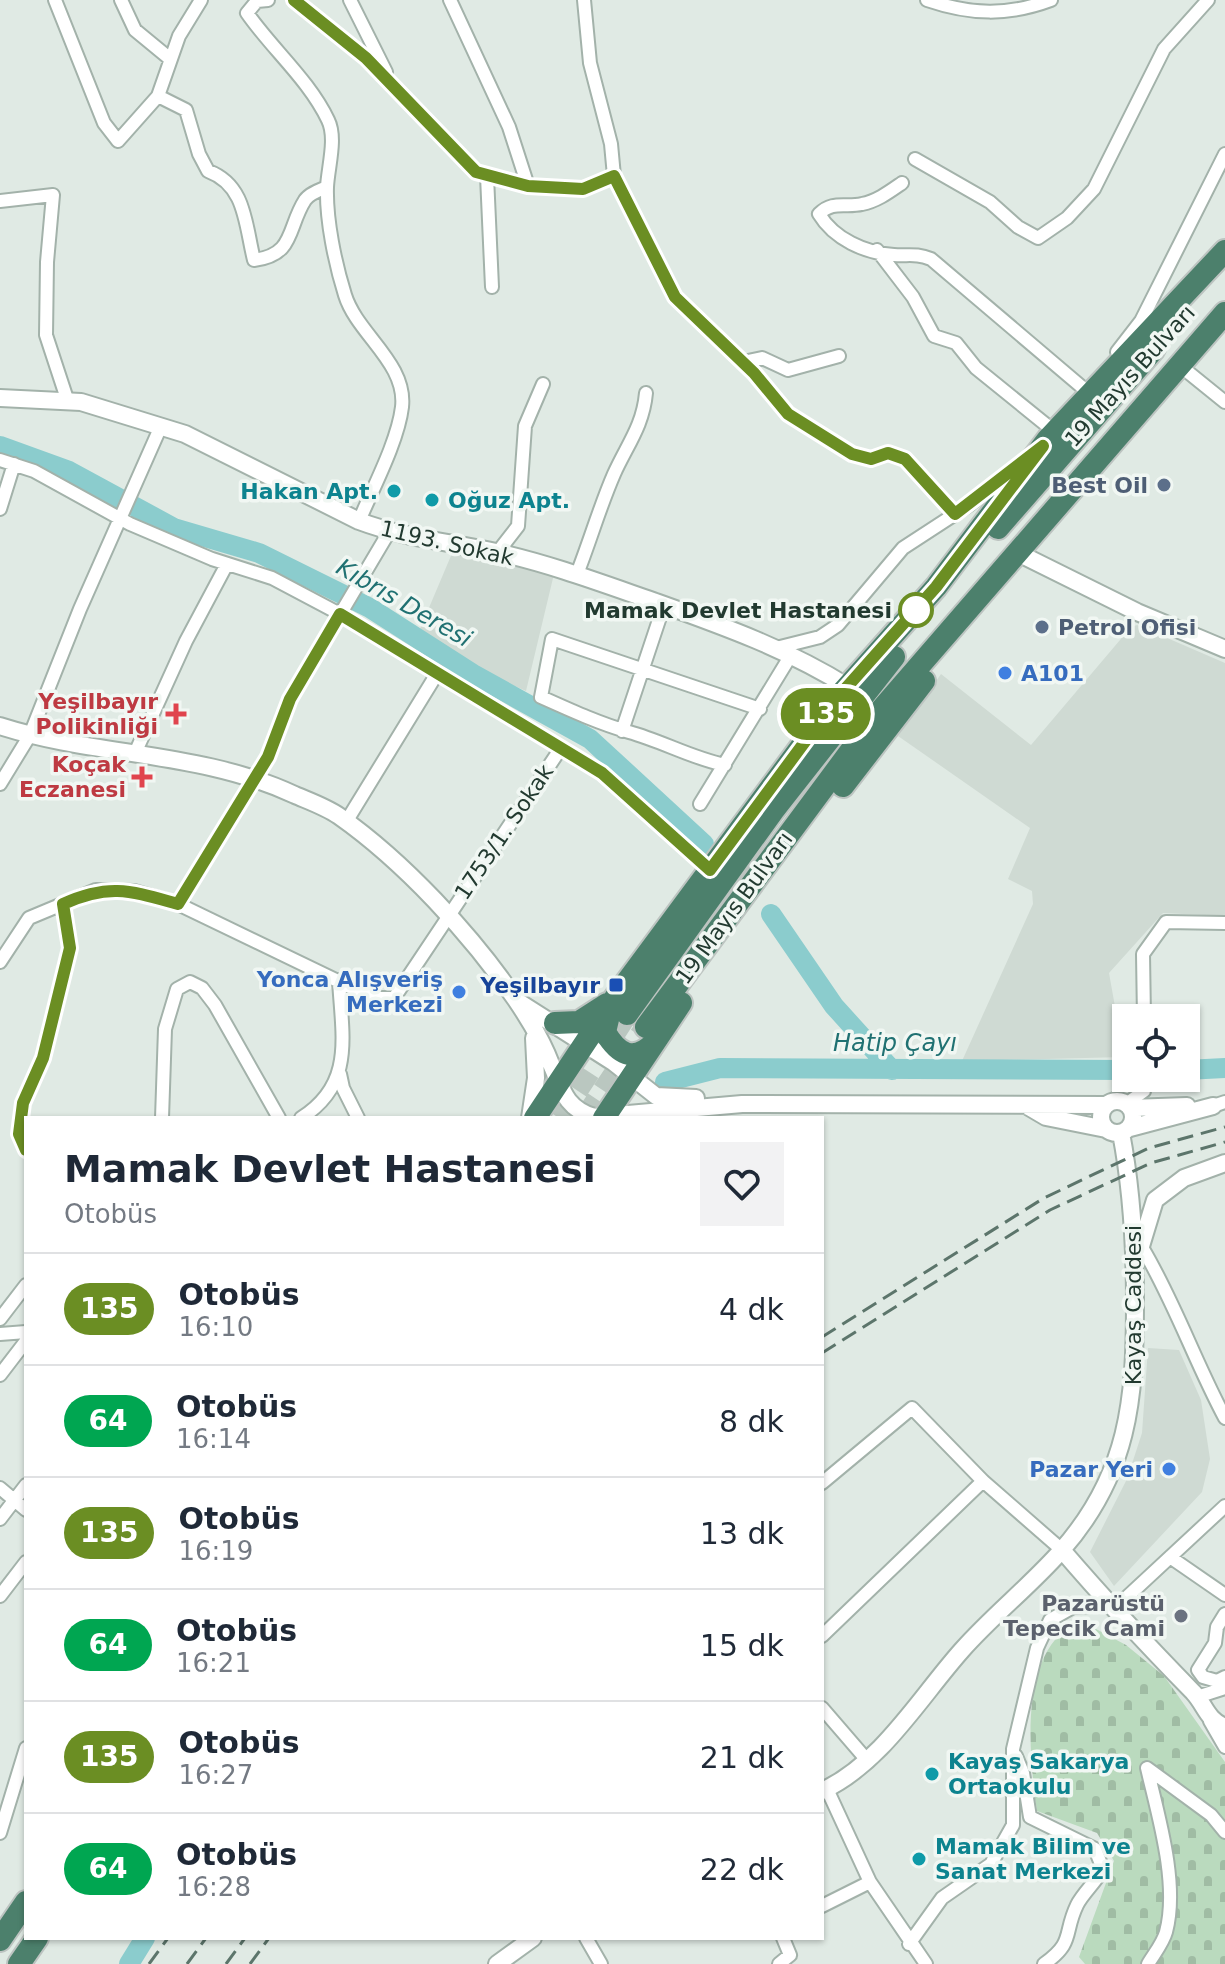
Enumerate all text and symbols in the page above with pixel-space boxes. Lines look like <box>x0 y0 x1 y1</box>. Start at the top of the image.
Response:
street label: 19 Mayıs Bulvarı <box>1060 300 1200 452</box>
place label: Best Oil <box>1051 473 1148 498</box>
marker: Best Oil <box>1155 476 1173 494</box>
place label: Hakan Apt. <box>240 479 378 504</box>
marker: Hakan Apt. <box>385 482 403 500</box>
place label: Oğuz Apt. <box>448 488 570 513</box>
marker: Oğuz Apt. <box>423 491 441 509</box>
street label: 1193. Sokak <box>378 516 516 571</box>
water label: Kıbrıs Deresi <box>331 553 477 653</box>
marker: Mamak Devlet Hastanesi <box>899 593 933 627</box>
place label: Mamak Devlet Hastanesi <box>584 598 892 623</box>
place label: Petrol Ofisi <box>1058 615 1196 640</box>
marker: Petrol Ofisi <box>1033 618 1051 636</box>
place label: A101 <box>1021 661 1084 686</box>
marker: A101 <box>996 664 1014 682</box>
line badge: 135 <box>780 688 872 740</box>
place label: Yeşilbayır Polikinliği <box>35 689 158 739</box>
text: 135 <box>797 697 855 730</box>
marker: Yeşilbayır Polikinliği <box>165 703 187 725</box>
place label: Koçak Eczanesi <box>19 752 127 802</box>
street label: 1753/1. Sokak <box>450 760 559 904</box>
marker: Koçak Eczanesi <box>133 768 151 786</box>
street label: 19 Mayıs Bulvarı <box>670 827 798 989</box>
place label: Yonca Alışveriş Merkezi <box>256 967 443 1017</box>
place label: Yeşilbayır <box>479 973 600 998</box>
marker: Yeşilbayır <box>607 976 625 994</box>
marker: Yonca Alışveriş Merkezi <box>450 983 468 1001</box>
map controls <box>1112 1004 1200 1092</box>
button: locate <box>1112 1004 1200 1092</box>
water label: Hatip Çayı <box>833 1029 957 1057</box>
button: heart <box>700 1142 784 1226</box>
text: Mamak Devlet Hastanesi <box>64 1147 596 1191</box>
text: Otobüs <box>64 1199 157 1229</box>
street label: Kayaş Caddesi <box>1121 1225 1146 1385</box>
text: Otobüs <box>178 1277 300 1312</box>
text: 135 <box>80 1292 138 1325</box>
text: 4 dk <box>719 1292 784 1327</box>
text: 16:10 <box>178 1312 253 1342</box>
text: Otobüs <box>176 1389 297 1424</box>
text: 64 <box>89 1404 127 1437</box>
text: 8 dk <box>719 1404 784 1439</box>
text: 16:14 <box>176 1424 251 1454</box>
place label: Pazar Yeri <box>1029 1457 1153 1482</box>
marker: Pazar Yeri <box>1160 1460 1178 1478</box>
text: Otobüs <box>178 1501 300 1536</box>
text: 135 <box>80 1516 138 1549</box>
text: 13 dk <box>700 1516 784 1551</box>
text: 16:19 <box>178 1536 253 1566</box>
place label: Pazarüstü Tepecik Cami <box>1003 1591 1165 1641</box>
marker: Pazarüstü Tepecik Cami <box>1172 1607 1190 1625</box>
text: Otobüs <box>176 1613 297 1648</box>
text: 64 <box>89 1628 127 1661</box>
text: 15 dk <box>700 1628 784 1663</box>
text: 16:21 <box>176 1648 251 1678</box>
text: Otobüs <box>178 1725 300 1760</box>
text: 135 <box>80 1740 138 1773</box>
text: 21 dk <box>700 1740 784 1775</box>
place label: Kayaş Sakarya Ortaokulu <box>948 1749 1129 1799</box>
text: 16:27 <box>178 1760 253 1790</box>
marker: Kayaş Sakarya Ortaokulu <box>923 1765 941 1783</box>
place label: Mamak Bilim ve Sanat Merkezi <box>935 1834 1131 1884</box>
text: Otobüs <box>176 1837 297 1872</box>
marker: Mamak Bilim ve Sanat Merkezi <box>910 1850 928 1868</box>
text: 64 <box>89 1852 127 1885</box>
text: 22 dk <box>700 1852 784 1887</box>
text: 16:28 <box>176 1872 251 1902</box>

